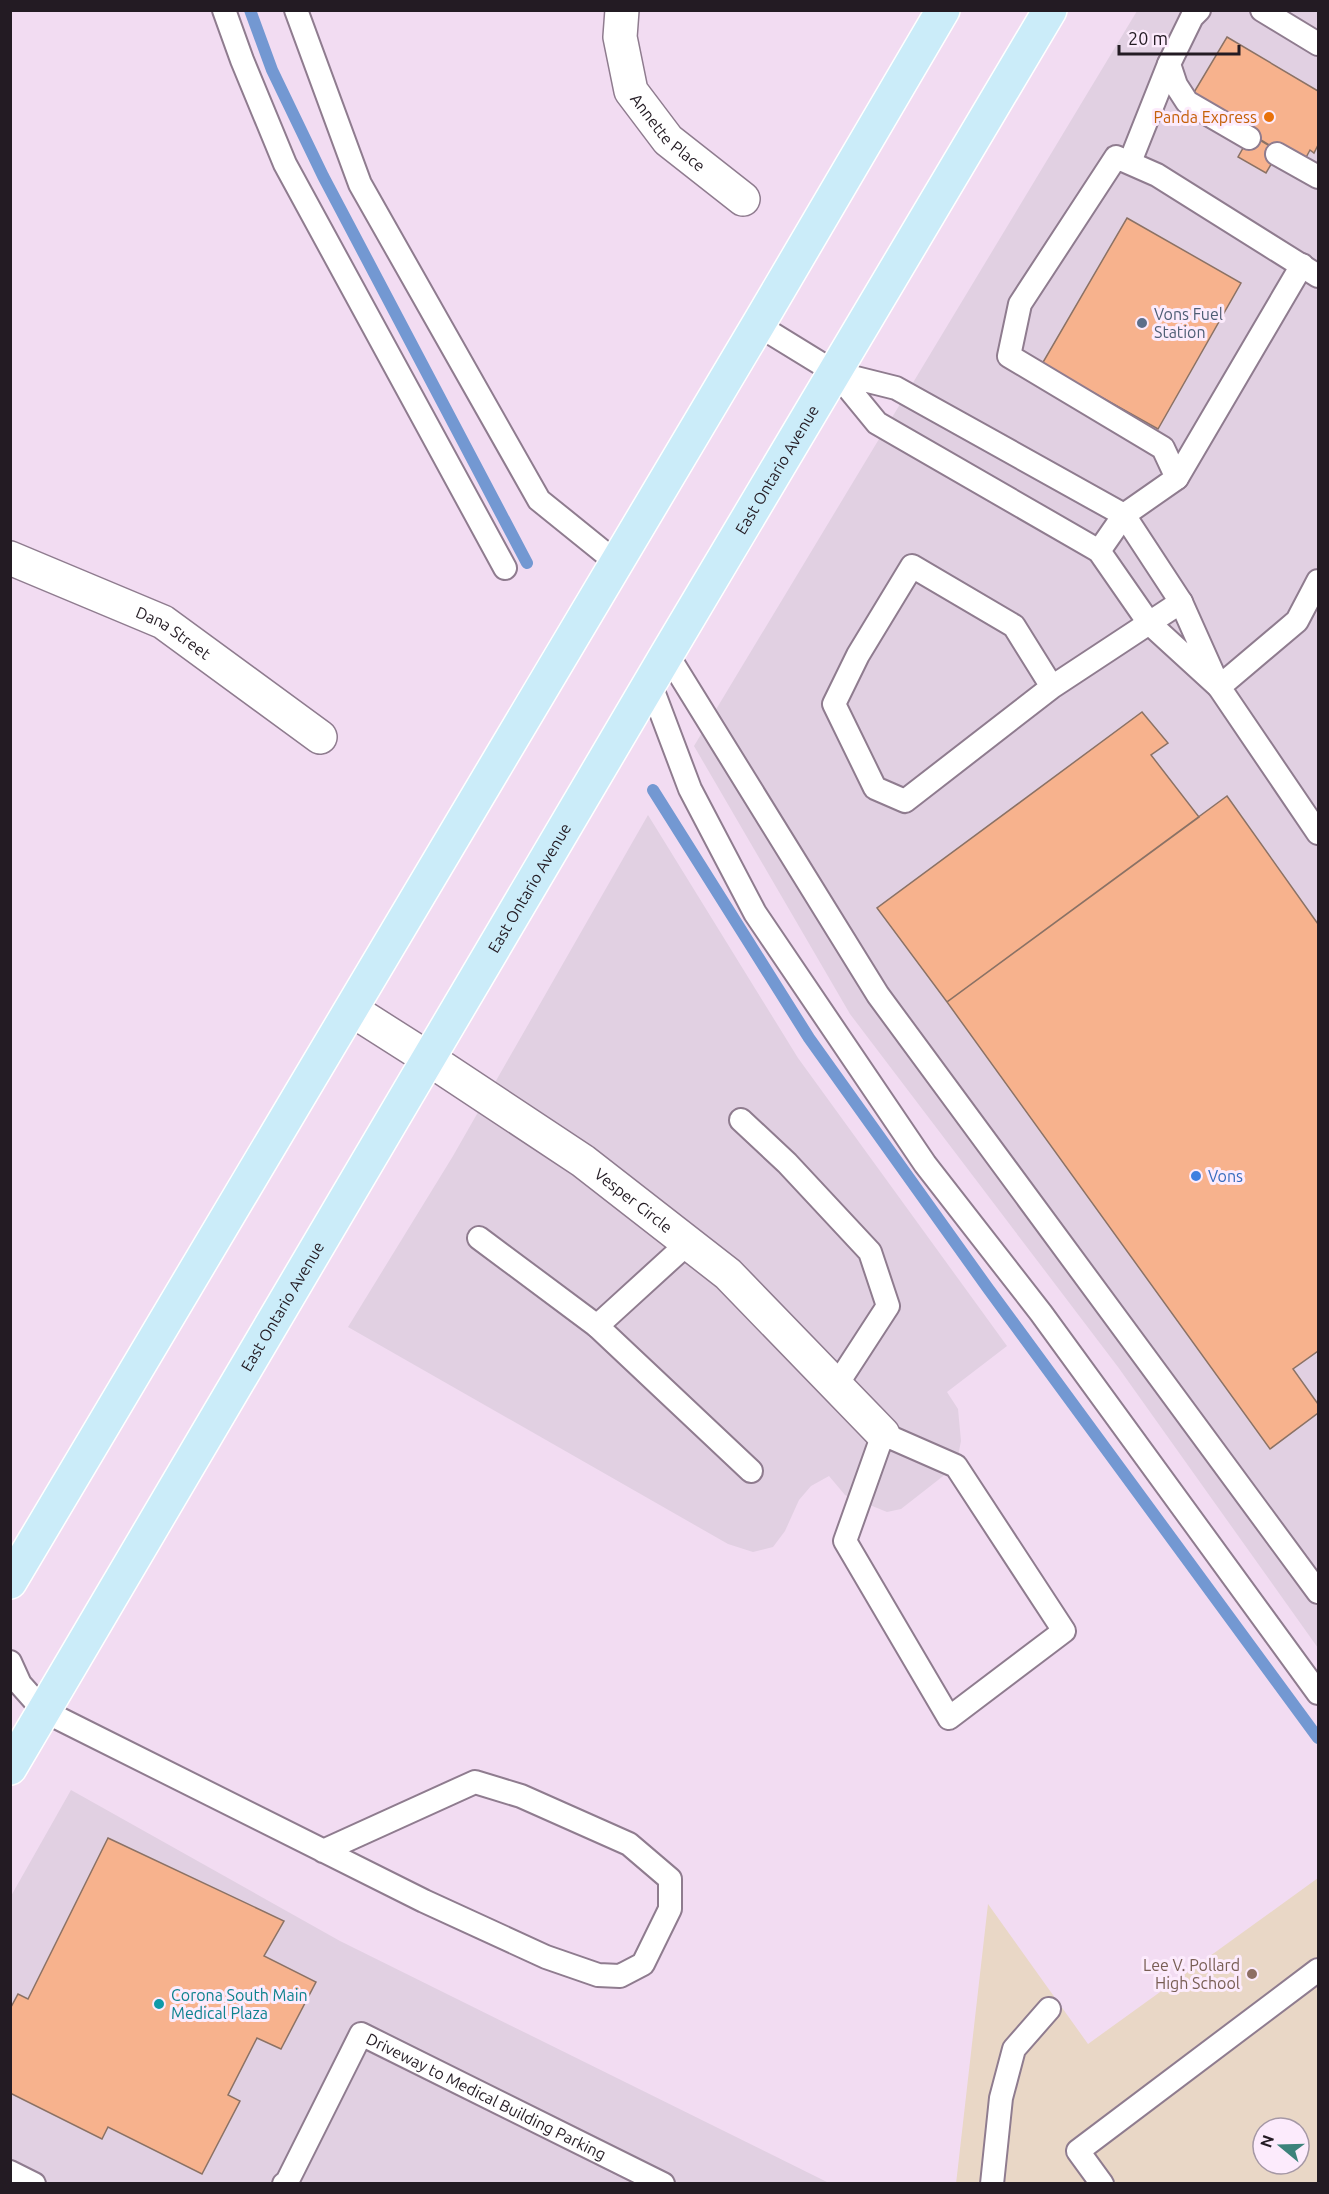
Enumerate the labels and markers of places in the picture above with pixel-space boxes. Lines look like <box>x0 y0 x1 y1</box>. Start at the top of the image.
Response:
place label: Panda Express <box>1154 108 1257 126</box>
marker: Panda Express <box>1262 110 1276 124</box>
place label: Vons Fuel Station <box>1154 305 1223 341</box>
marker: Vons Fuel Station <box>1135 316 1149 330</box>
place label: Vons <box>1208 1167 1243 1185</box>
marker: Vons <box>1189 1169 1203 1183</box>
place label: Lee V. Pollard High School <box>1143 1956 1240 1992</box>
marker: Lee V. Pollard High School <box>1245 1967 1259 1981</box>
place label: Corona South Main Medical Plaza <box>171 1986 308 2022</box>
marker: Corona South Main Medical Plaza <box>152 1997 166 2011</box>

